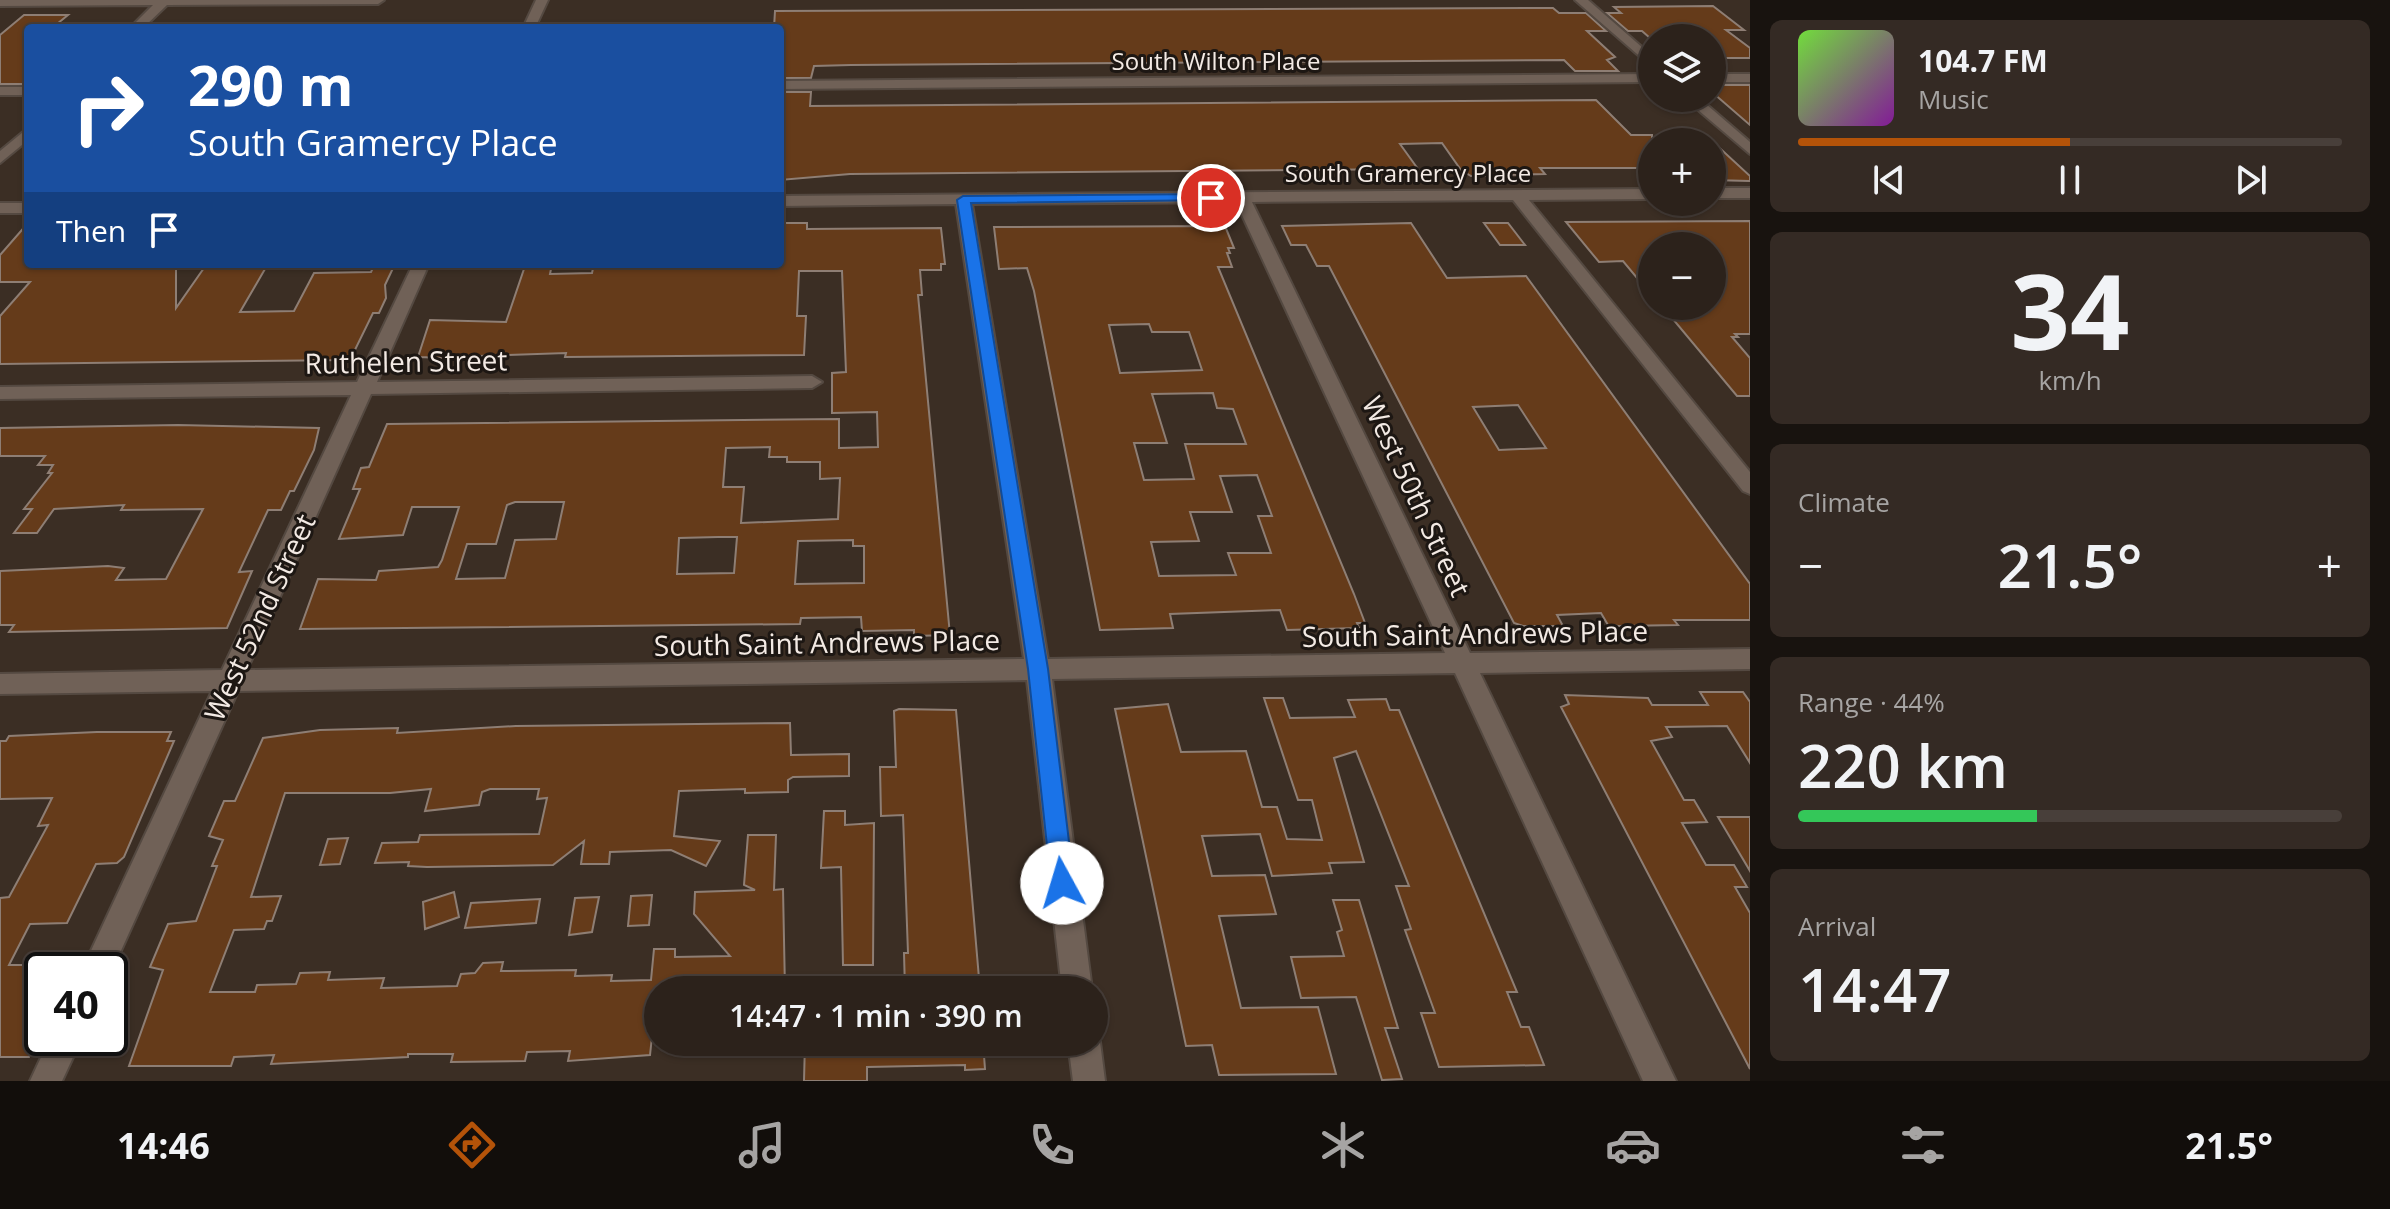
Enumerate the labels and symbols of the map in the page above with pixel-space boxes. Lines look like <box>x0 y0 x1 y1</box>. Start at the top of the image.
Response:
street label: South Wilton Place <box>1112 44 1320 77</box>
street label: South Gramercy Place <box>1285 156 1531 189</box>
pin <box>1177 164 1245 232</box>
street label: Ruthelen Street <box>304 340 508 382</box>
street label: West 50th Street <box>1354 390 1480 602</box>
street label: West 52nd Street <box>194 507 324 727</box>
street label: South Saint Andrews Place <box>1302 611 1648 655</box>
street label: South Saint Andrews Place <box>654 620 1000 664</box>
position arrow <box>1020 841 1104 925</box>
speed limit sign: 40 <box>24 952 128 1056</box>

